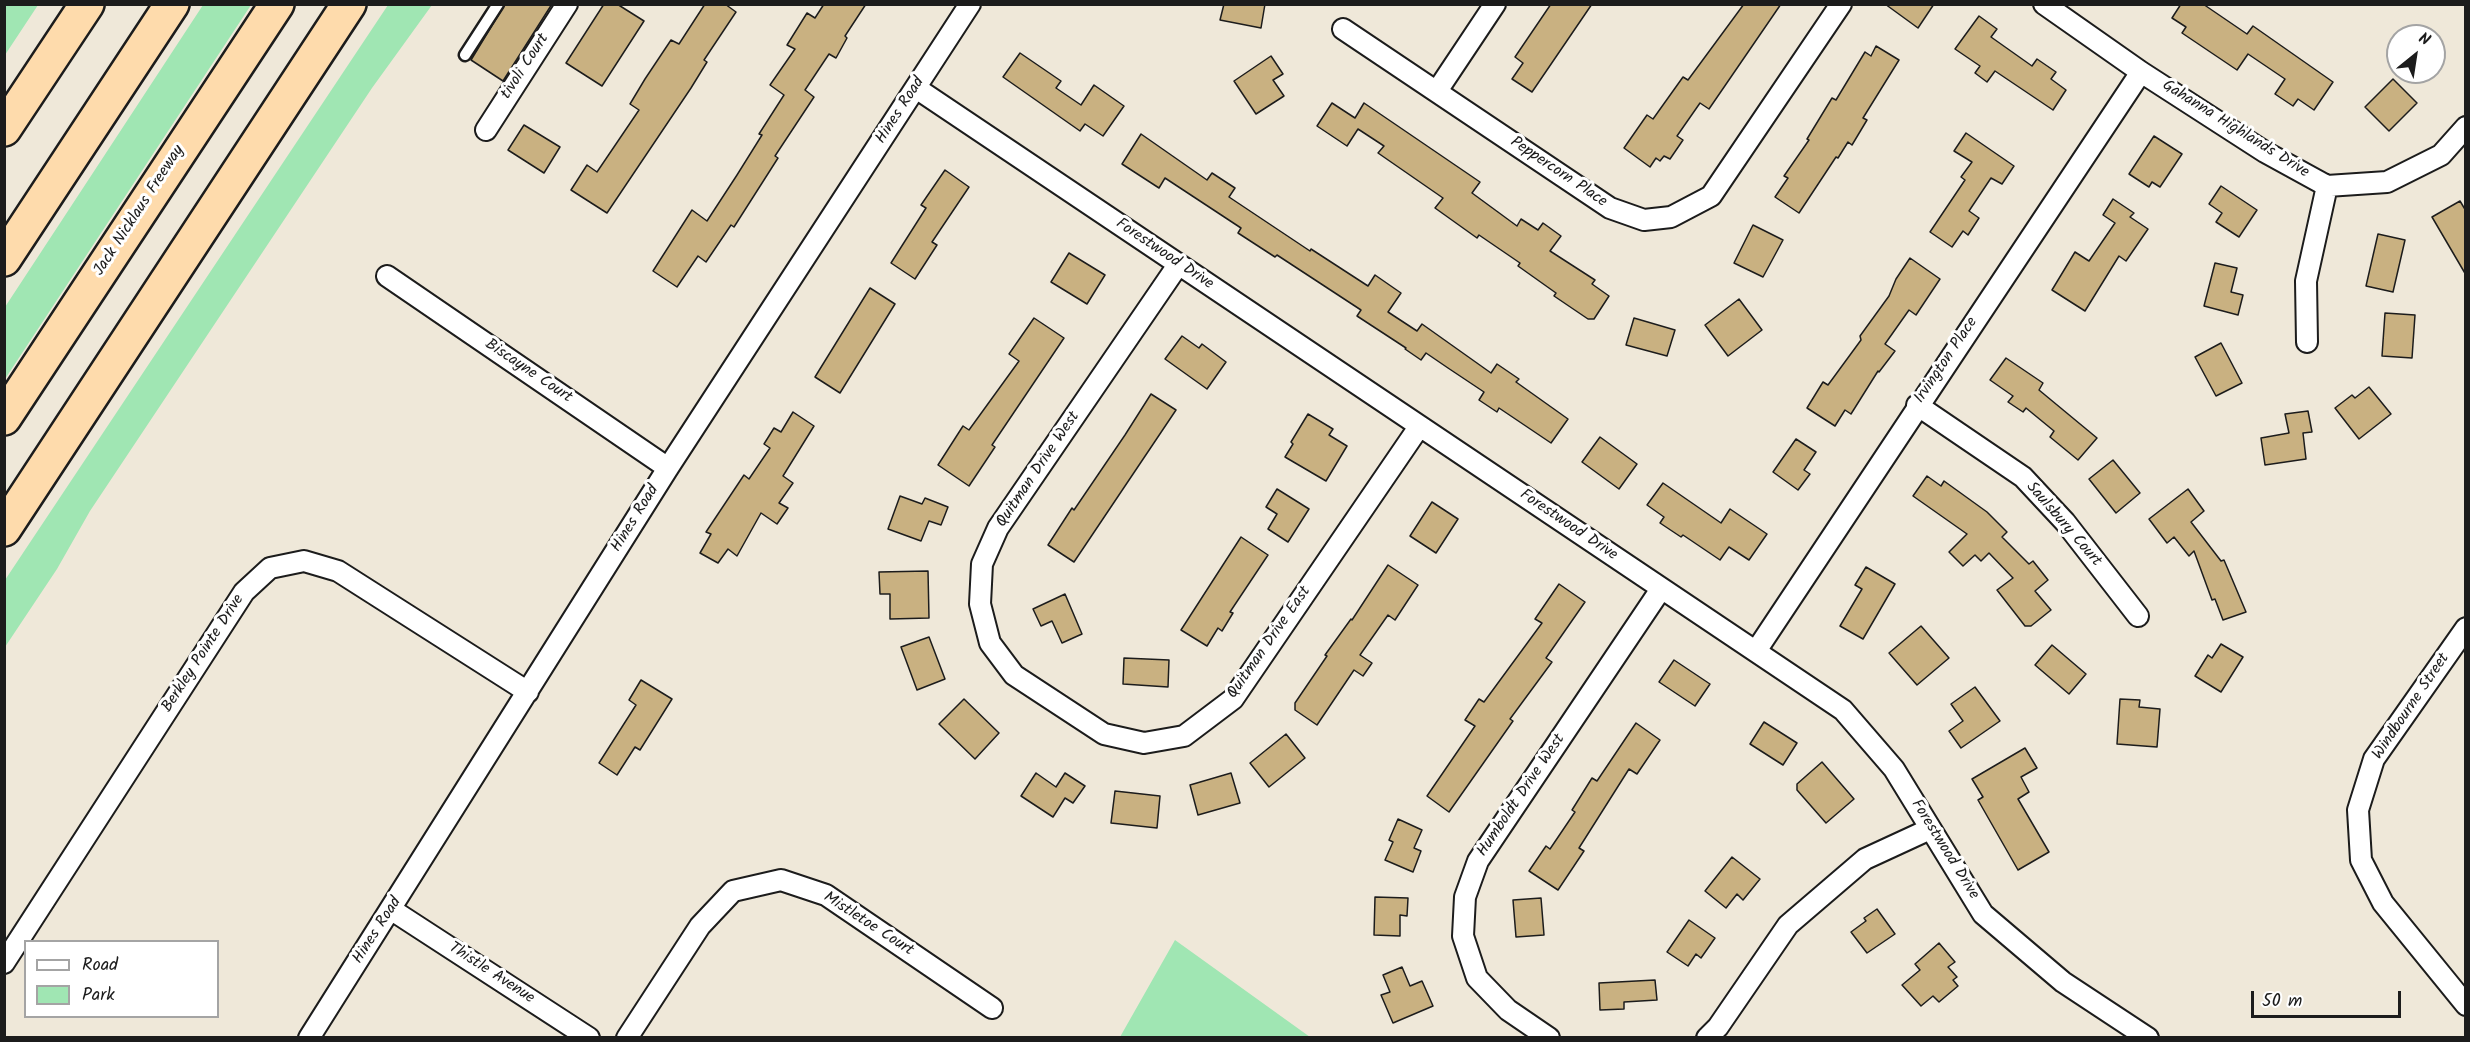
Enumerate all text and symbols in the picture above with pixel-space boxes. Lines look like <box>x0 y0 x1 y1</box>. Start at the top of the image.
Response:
north arrow <box>2386 24 2446 84</box>
text: N <box>2414 26 2435 53</box>
street label: tivoli Court <box>498 31 554 103</box>
street label: Hines Road <box>872 74 930 148</box>
street label: Gahanna Highlands Drive <box>2158 77 2312 183</box>
street label: Peppercorn Place <box>1506 134 1610 212</box>
street label: Jack Nicklaus Freeway <box>91 142 189 280</box>
street label: Forestwood Drive <box>1111 215 1217 295</box>
street label: Irvington Place <box>1911 314 1983 408</box>
street label: Biscayne Court <box>481 336 575 408</box>
street label: Quitman Drive West <box>993 408 1085 532</box>
street label: Saulsbury Court <box>2021 479 2105 571</box>
street label: Hines Road <box>608 482 664 556</box>
street label: Forestwood Drive <box>1515 486 1621 566</box>
street label: Quitman Drive East <box>1224 583 1316 703</box>
street label: Berkley Pointe Drive <box>159 591 249 717</box>
street label: Windbourne Street <box>2369 650 2455 764</box>
street label: Humboldt Drive West <box>1474 731 1570 861</box>
street label: Forestwood Drive <box>1906 797 1982 903</box>
street label: Mistletoe Court <box>819 889 917 961</box>
street label: Hines Road <box>349 894 407 968</box>
street label: Thistle Avenue <box>444 939 538 1009</box>
legend <box>24 940 219 1018</box>
text: Road <box>82 951 118 980</box>
scale bar <box>2254 979 2404 1017</box>
text: Park <box>82 981 115 1010</box>
text: 50 m <box>2262 987 2302 1016</box>

